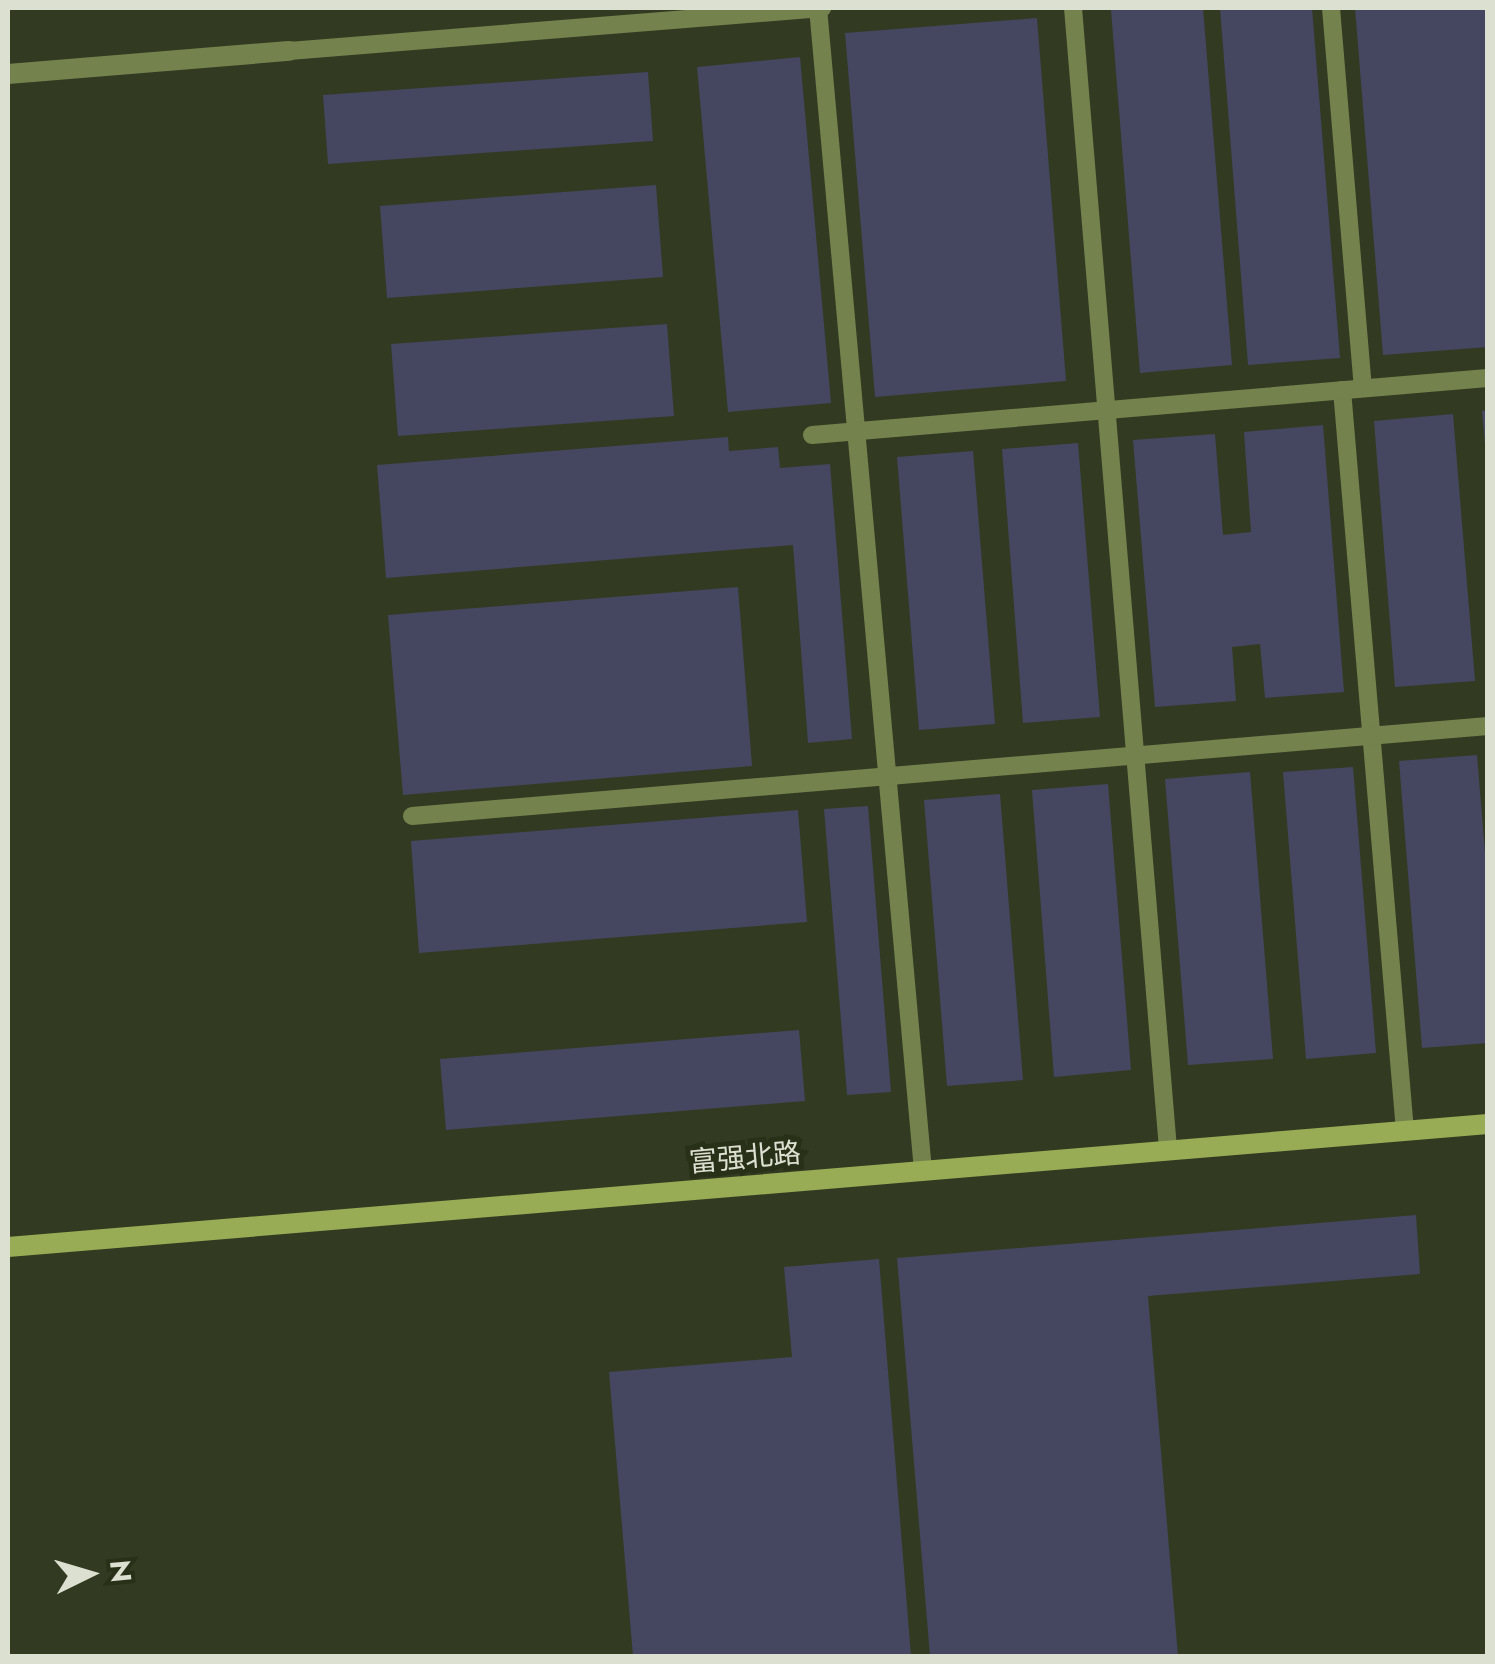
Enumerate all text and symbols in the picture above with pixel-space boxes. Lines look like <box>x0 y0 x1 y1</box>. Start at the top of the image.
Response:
street label: 富强北路 <box>688 1136 802 1180</box>
north arrow <box>40 1524 140 1624</box>
text: N <box>99 1558 142 1584</box>

